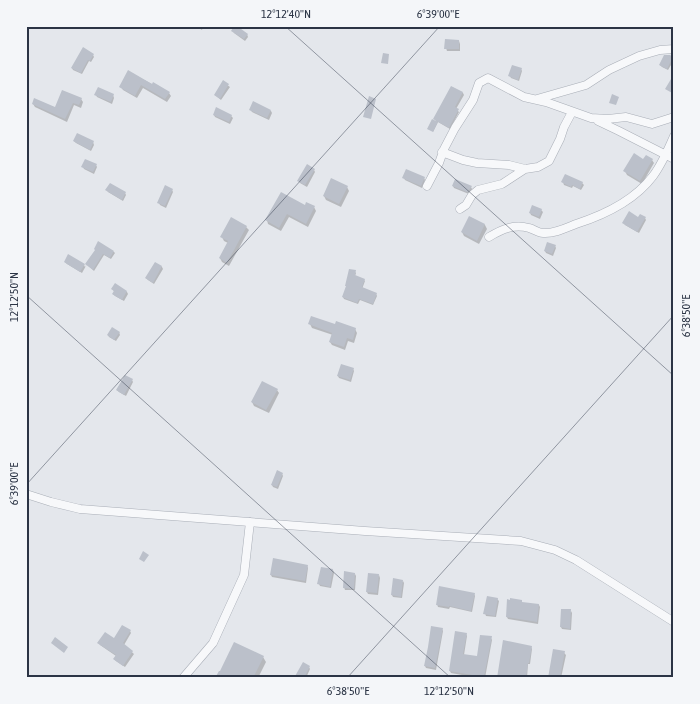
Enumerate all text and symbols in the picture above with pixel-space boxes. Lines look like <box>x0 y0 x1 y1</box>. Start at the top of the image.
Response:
text: 12°12'40"N <box>261 7 311 21</box>
text: 6°39'00"E <box>417 7 459 21</box>
text: 12°12'50"N <box>7 272 21 322</box>
text: 6°38'50"E <box>679 295 693 337</box>
text: 6°39'00"E <box>7 463 21 505</box>
text: 6°38'50"E <box>327 684 369 698</box>
text: 12°12'50"N <box>424 684 474 698</box>

